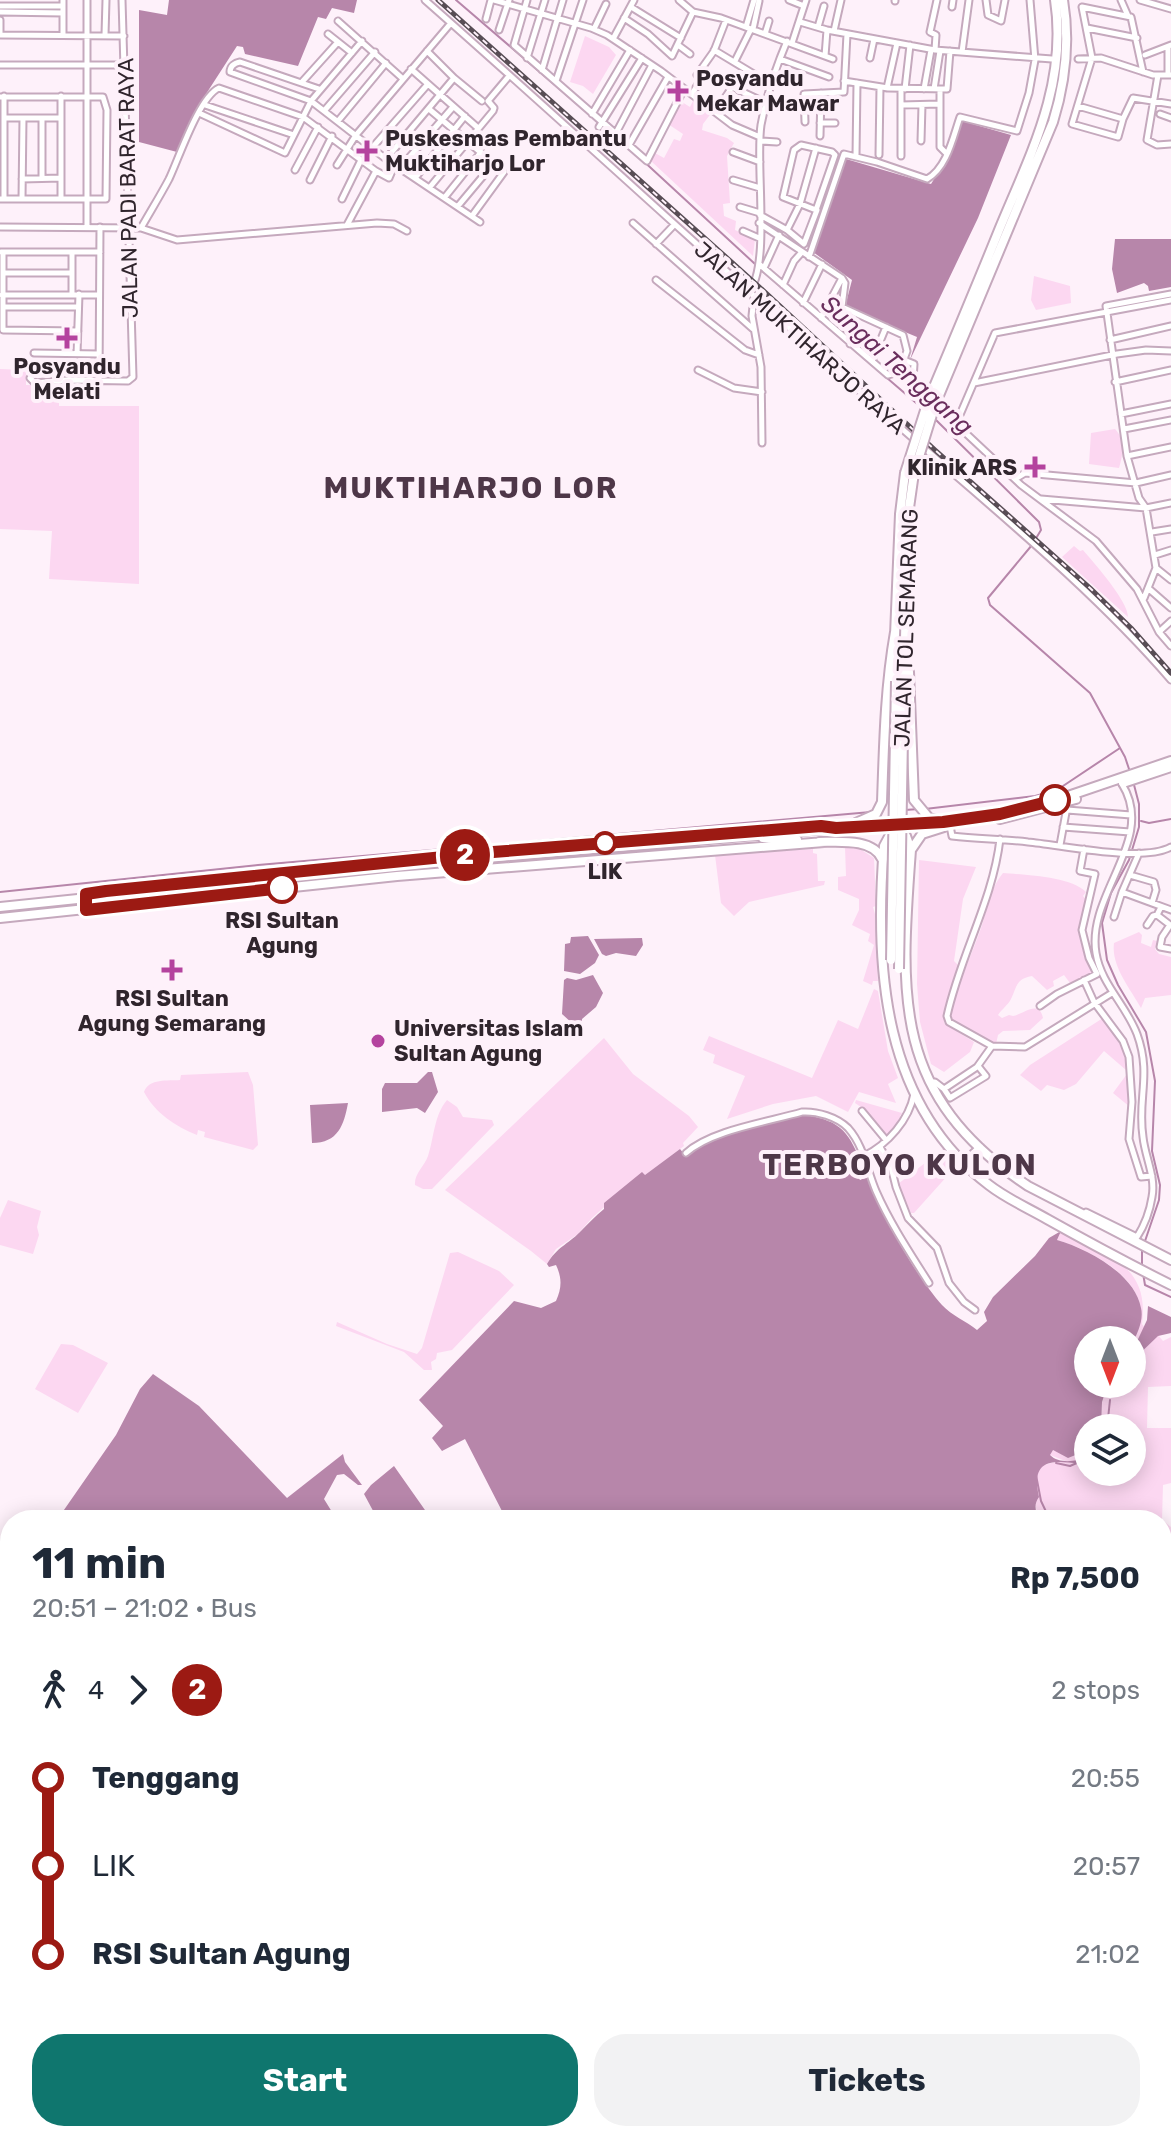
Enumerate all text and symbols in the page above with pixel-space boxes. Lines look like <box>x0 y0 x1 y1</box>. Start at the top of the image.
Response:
street label: JALAN PADI BARAT RAYA <box>112 57 144 318</box>
place label: Posyandu Mekar Mawar <box>696 65 839 117</box>
marker: Posyandu Mekar Mawar <box>667 80 689 102</box>
place label: Puskesmas Pembantu Muktiharjo Lor <box>385 125 627 177</box>
marker: Puskesmas Pembantu Muktiharjo Lor <box>356 140 378 162</box>
street label: JALAN MUKTIHARJO RAYA <box>689 236 911 440</box>
water label: Sungai Tenggang <box>815 290 979 440</box>
marker: Posyandu Melati <box>56 327 78 349</box>
place label: Posyandu Melati <box>13 353 121 405</box>
place label: Klinik ARS <box>907 454 1017 481</box>
marker: Klinik ARS <box>1024 456 1046 478</box>
district label: MUKTIHARJO LOR <box>323 470 619 506</box>
street label: JALAN TOL SEMARANG <box>888 508 924 748</box>
unlabelled marker <box>1040 785 1070 815</box>
line badge: 2 <box>439 829 491 881</box>
marker: LIK <box>594 832 616 854</box>
text: 2 <box>456 838 474 871</box>
place label: LIK <box>588 858 623 885</box>
marker: RSI Sultan Agung <box>267 873 297 903</box>
place label: RSI Sultan Agung <box>225 907 339 959</box>
marker: RSI Sultan Agung Semarang <box>161 959 183 981</box>
place label: RSI Sultan Agung Semarang <box>78 985 266 1037</box>
place label: Universitas Islam Sultan Agung <box>394 1015 583 1067</box>
marker: Universitas Islam Sultan Agung <box>369 1032 387 1050</box>
district label: TERBOYO KULON <box>762 1147 1038 1183</box>
north arrow <box>1074 1326 1146 1398</box>
map controls <box>1074 1326 1146 1486</box>
button: layers <box>1074 1414 1146 1486</box>
text: 11 min <box>32 1537 166 1589</box>
text: Rp 7,500 <box>1010 1560 1140 1596</box>
text: 20:51 – 21:02 · Bus <box>32 1593 257 1624</box>
icon: walk <box>32 1668 76 1712</box>
icon: forward <box>116 1668 160 1712</box>
text: 2 <box>188 1673 206 1706</box>
text: 4 <box>88 1675 104 1706</box>
text: 2 stops <box>1051 1675 1140 1706</box>
text: Tenggang <box>92 1760 239 1796</box>
text: 20:55 <box>1071 1763 1140 1794</box>
text: LIK <box>92 1848 135 1884</box>
text: 20:57 <box>1073 1851 1140 1882</box>
text: RSI Sultan Agung <box>92 1936 351 1972</box>
text: 21:02 <box>1075 1939 1140 1970</box>
button: Start <box>32 2034 578 2126</box>
button: Tickets <box>594 2034 1140 2126</box>

